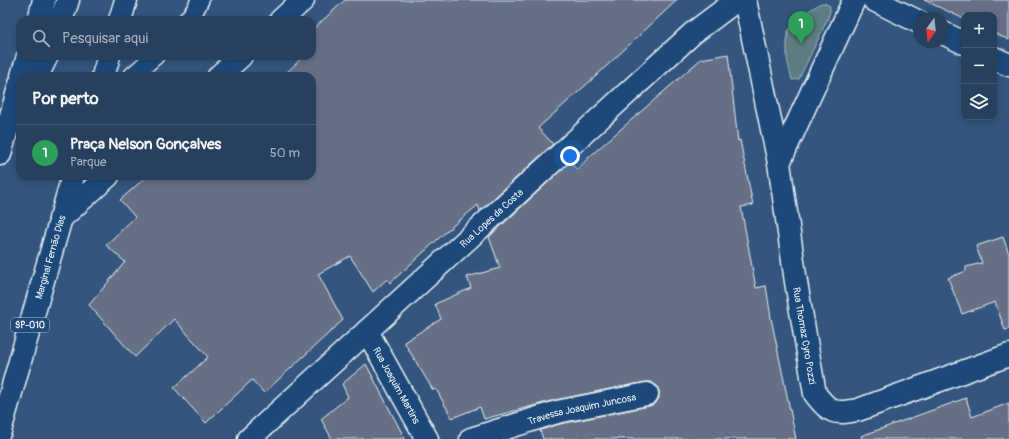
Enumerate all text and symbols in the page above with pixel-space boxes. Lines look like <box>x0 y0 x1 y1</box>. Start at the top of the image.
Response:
pin: 1 <box>788 11 814 44</box>
north arrow <box>913 12 949 48</box>
map controls <box>961 12 997 120</box>
button: + <box>961 12 997 48</box>
search box <box>16 16 316 60</box>
icon: search <box>30 27 52 49</box>
text: Pesquisar aqui <box>62 29 148 48</box>
button: − <box>961 48 997 84</box>
button: layers <box>961 84 997 120</box>
text: Por perto <box>32 88 99 109</box>
text: Praça Nelson Gonçalves <box>70 135 221 154</box>
text: 1 <box>42 145 48 161</box>
text: 50 m <box>270 145 300 161</box>
your location <box>560 146 580 166</box>
text: Parque <box>70 154 106 170</box>
street label: Rua Lopes da Costa <box>458 186 526 250</box>
street label: Marginal Fernão Dias <box>33 213 69 301</box>
street label: Rua Thomaz Cyro Pozzi <box>790 286 818 385</box>
road number: SP-010 <box>11 318 49 332</box>
street label: Rua Joaquim Martins <box>370 345 423 427</box>
street label: Travessa Joaquim Juncosa <box>526 391 638 428</box>

